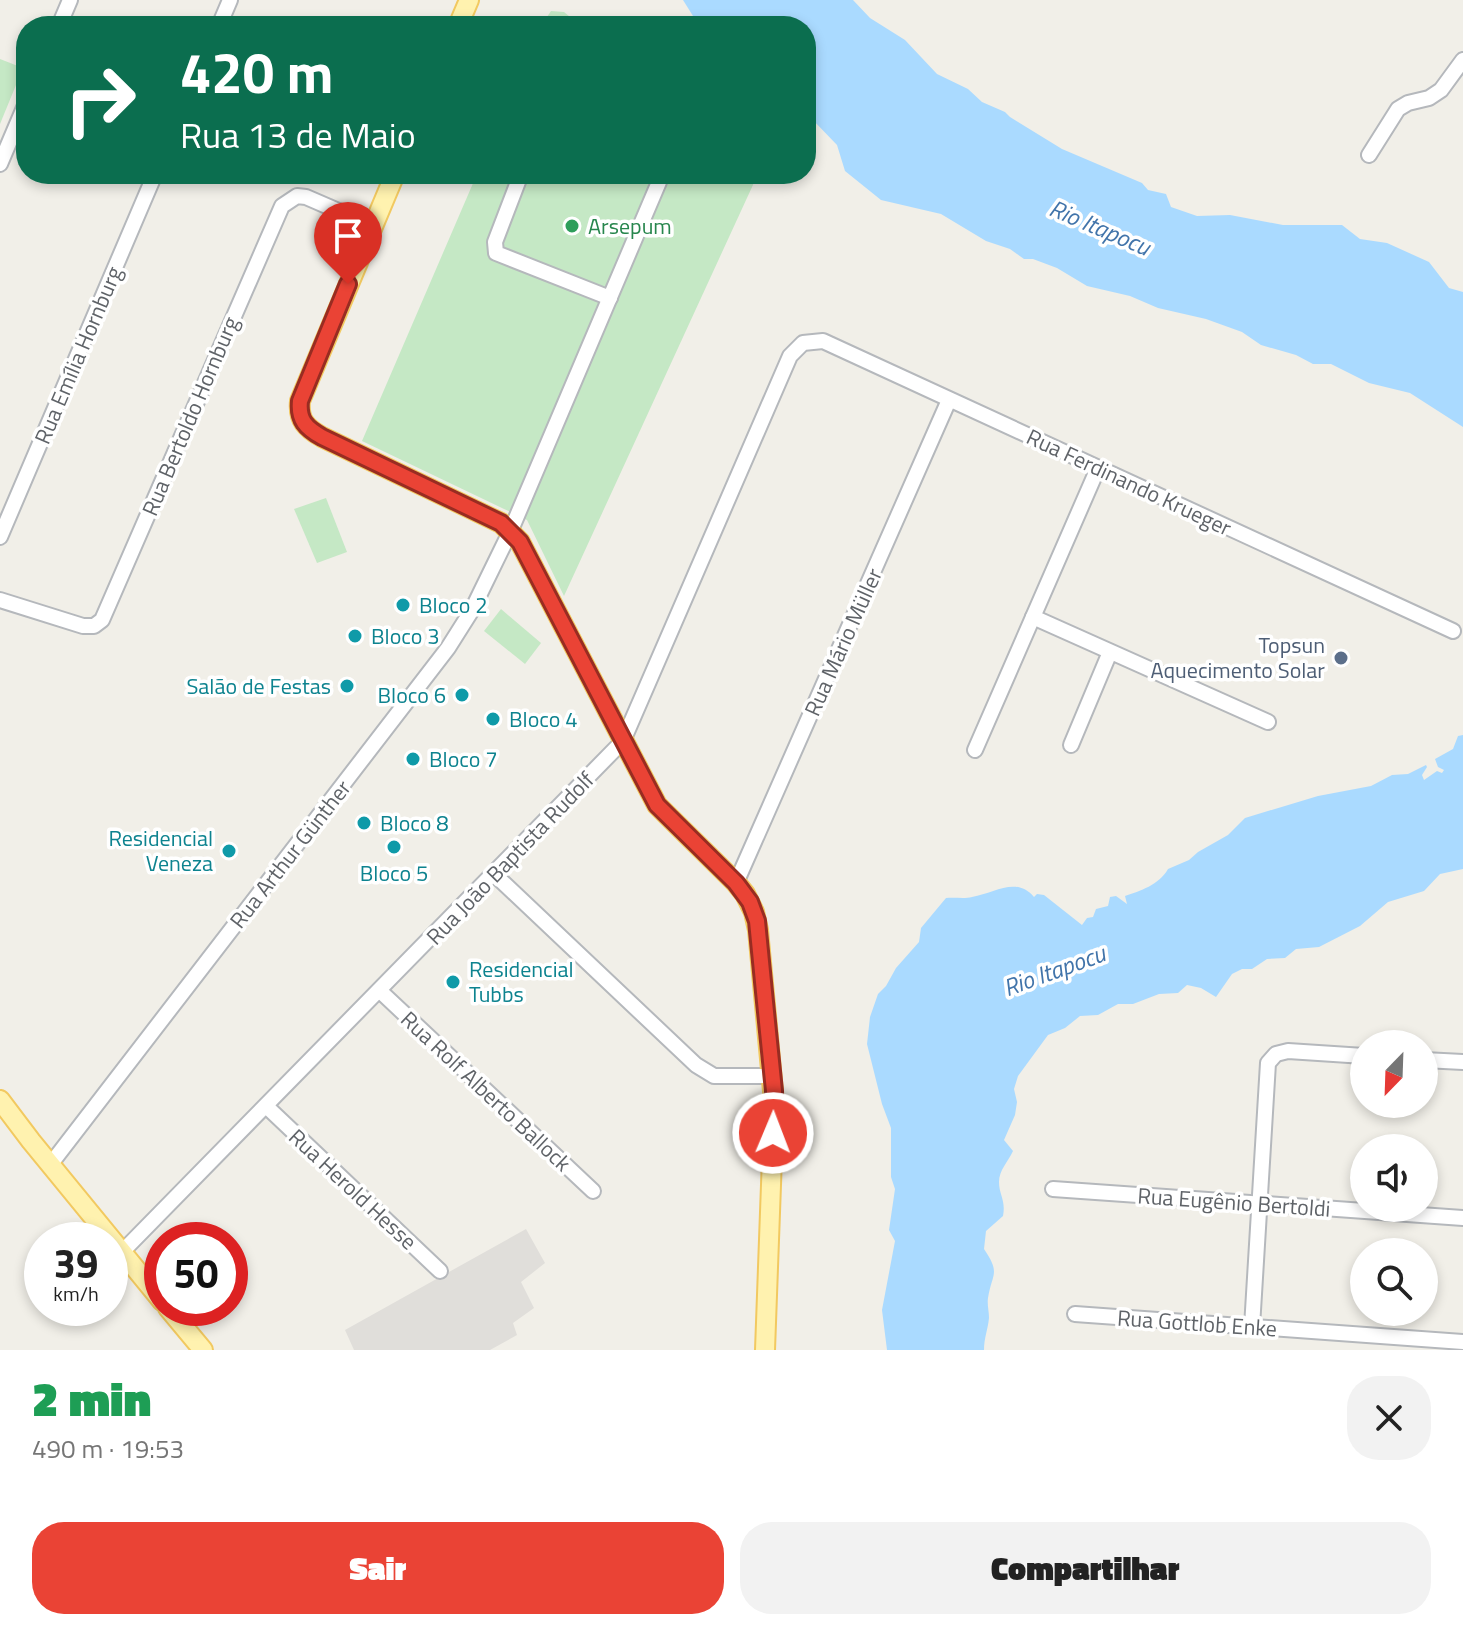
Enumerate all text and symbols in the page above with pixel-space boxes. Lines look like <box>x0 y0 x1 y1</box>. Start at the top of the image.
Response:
text: 420 m <box>180 30 333 115</box>
icon: right <box>48 48 152 152</box>
text: Rua 13 de Maio <box>180 107 416 162</box>
water label: Rio Itapocu <box>1044 190 1158 265</box>
pin <box>314 202 382 284</box>
place label: Arsepum <box>588 209 672 243</box>
icon: arrive <box>326 214 370 258</box>
marker: Arsepum <box>563 217 581 235</box>
street label: Rua Emília Hornburg <box>25 261 131 449</box>
street label: Rua Bertoldo Hornburg <box>133 311 247 521</box>
street label: Rua Ferdinando Krueger <box>1021 420 1237 545</box>
street label: Rua Mário Müller <box>795 562 891 721</box>
place label: Bloco 2 <box>419 588 488 622</box>
marker: Bloco 2 <box>394 596 412 614</box>
place label: Bloco 3 <box>371 619 440 653</box>
marker: Bloco 3 <box>346 627 364 645</box>
place label: Topsun Aquecimento Solar <box>1151 628 1325 687</box>
marker: Topsun Aquecimento Solar <box>1332 649 1350 667</box>
place label: Salão de Festas <box>186 669 331 703</box>
marker: Salão de Festas <box>338 677 356 695</box>
place label: Bloco 6 <box>378 678 446 712</box>
marker: Bloco 6 <box>453 686 471 704</box>
place label: Bloco 4 <box>509 702 578 736</box>
marker: Bloco 4 <box>484 710 502 728</box>
place label: Bloco 7 <box>429 742 498 776</box>
marker: Bloco 7 <box>404 750 422 768</box>
street label: Rua João Baptista Rudolf <box>418 763 602 952</box>
street label: Rua Arthur Günther <box>221 772 359 936</box>
place label: Bloco 8 <box>380 806 449 840</box>
marker: Bloco 8 <box>355 814 373 832</box>
place label: Residencial Veneza <box>108 821 213 880</box>
marker: Bloco 5 <box>385 838 403 856</box>
marker: Residencial Veneza <box>220 842 238 860</box>
place label: Bloco 5 <box>360 856 428 890</box>
water label: Rio Itapocu <box>998 934 1112 1005</box>
place label: Residencial Tubbs <box>469 952 574 1011</box>
marker: Residencial Tubbs <box>444 973 462 991</box>
street label: Rua Rolf Alberto Ballock <box>393 1003 579 1180</box>
north arrow <box>1350 1030 1438 1118</box>
map controls <box>1350 1030 1438 1326</box>
position arrow <box>731 1091 815 1175</box>
street label: Rua Herold Hesse <box>281 1120 425 1258</box>
button: sound <box>1350 1134 1438 1222</box>
street label: Rua Eugênio Bertoldi <box>1136 1178 1332 1226</box>
speed limit sign: 50 <box>144 1222 248 1326</box>
text: 39 <box>54 1233 98 1294</box>
button: search <box>1350 1238 1438 1326</box>
text: km/h <box>53 1278 99 1309</box>
street label: Rua Gottlob Enke <box>1116 1300 1278 1346</box>
text: 2 min <box>32 1362 151 1435</box>
button: close <box>1347 1376 1431 1460</box>
text: 490 m · 19:53 <box>32 1429 184 1468</box>
button: Sair <box>32 1522 724 1614</box>
button: Compartilhar <box>740 1522 1431 1614</box>

